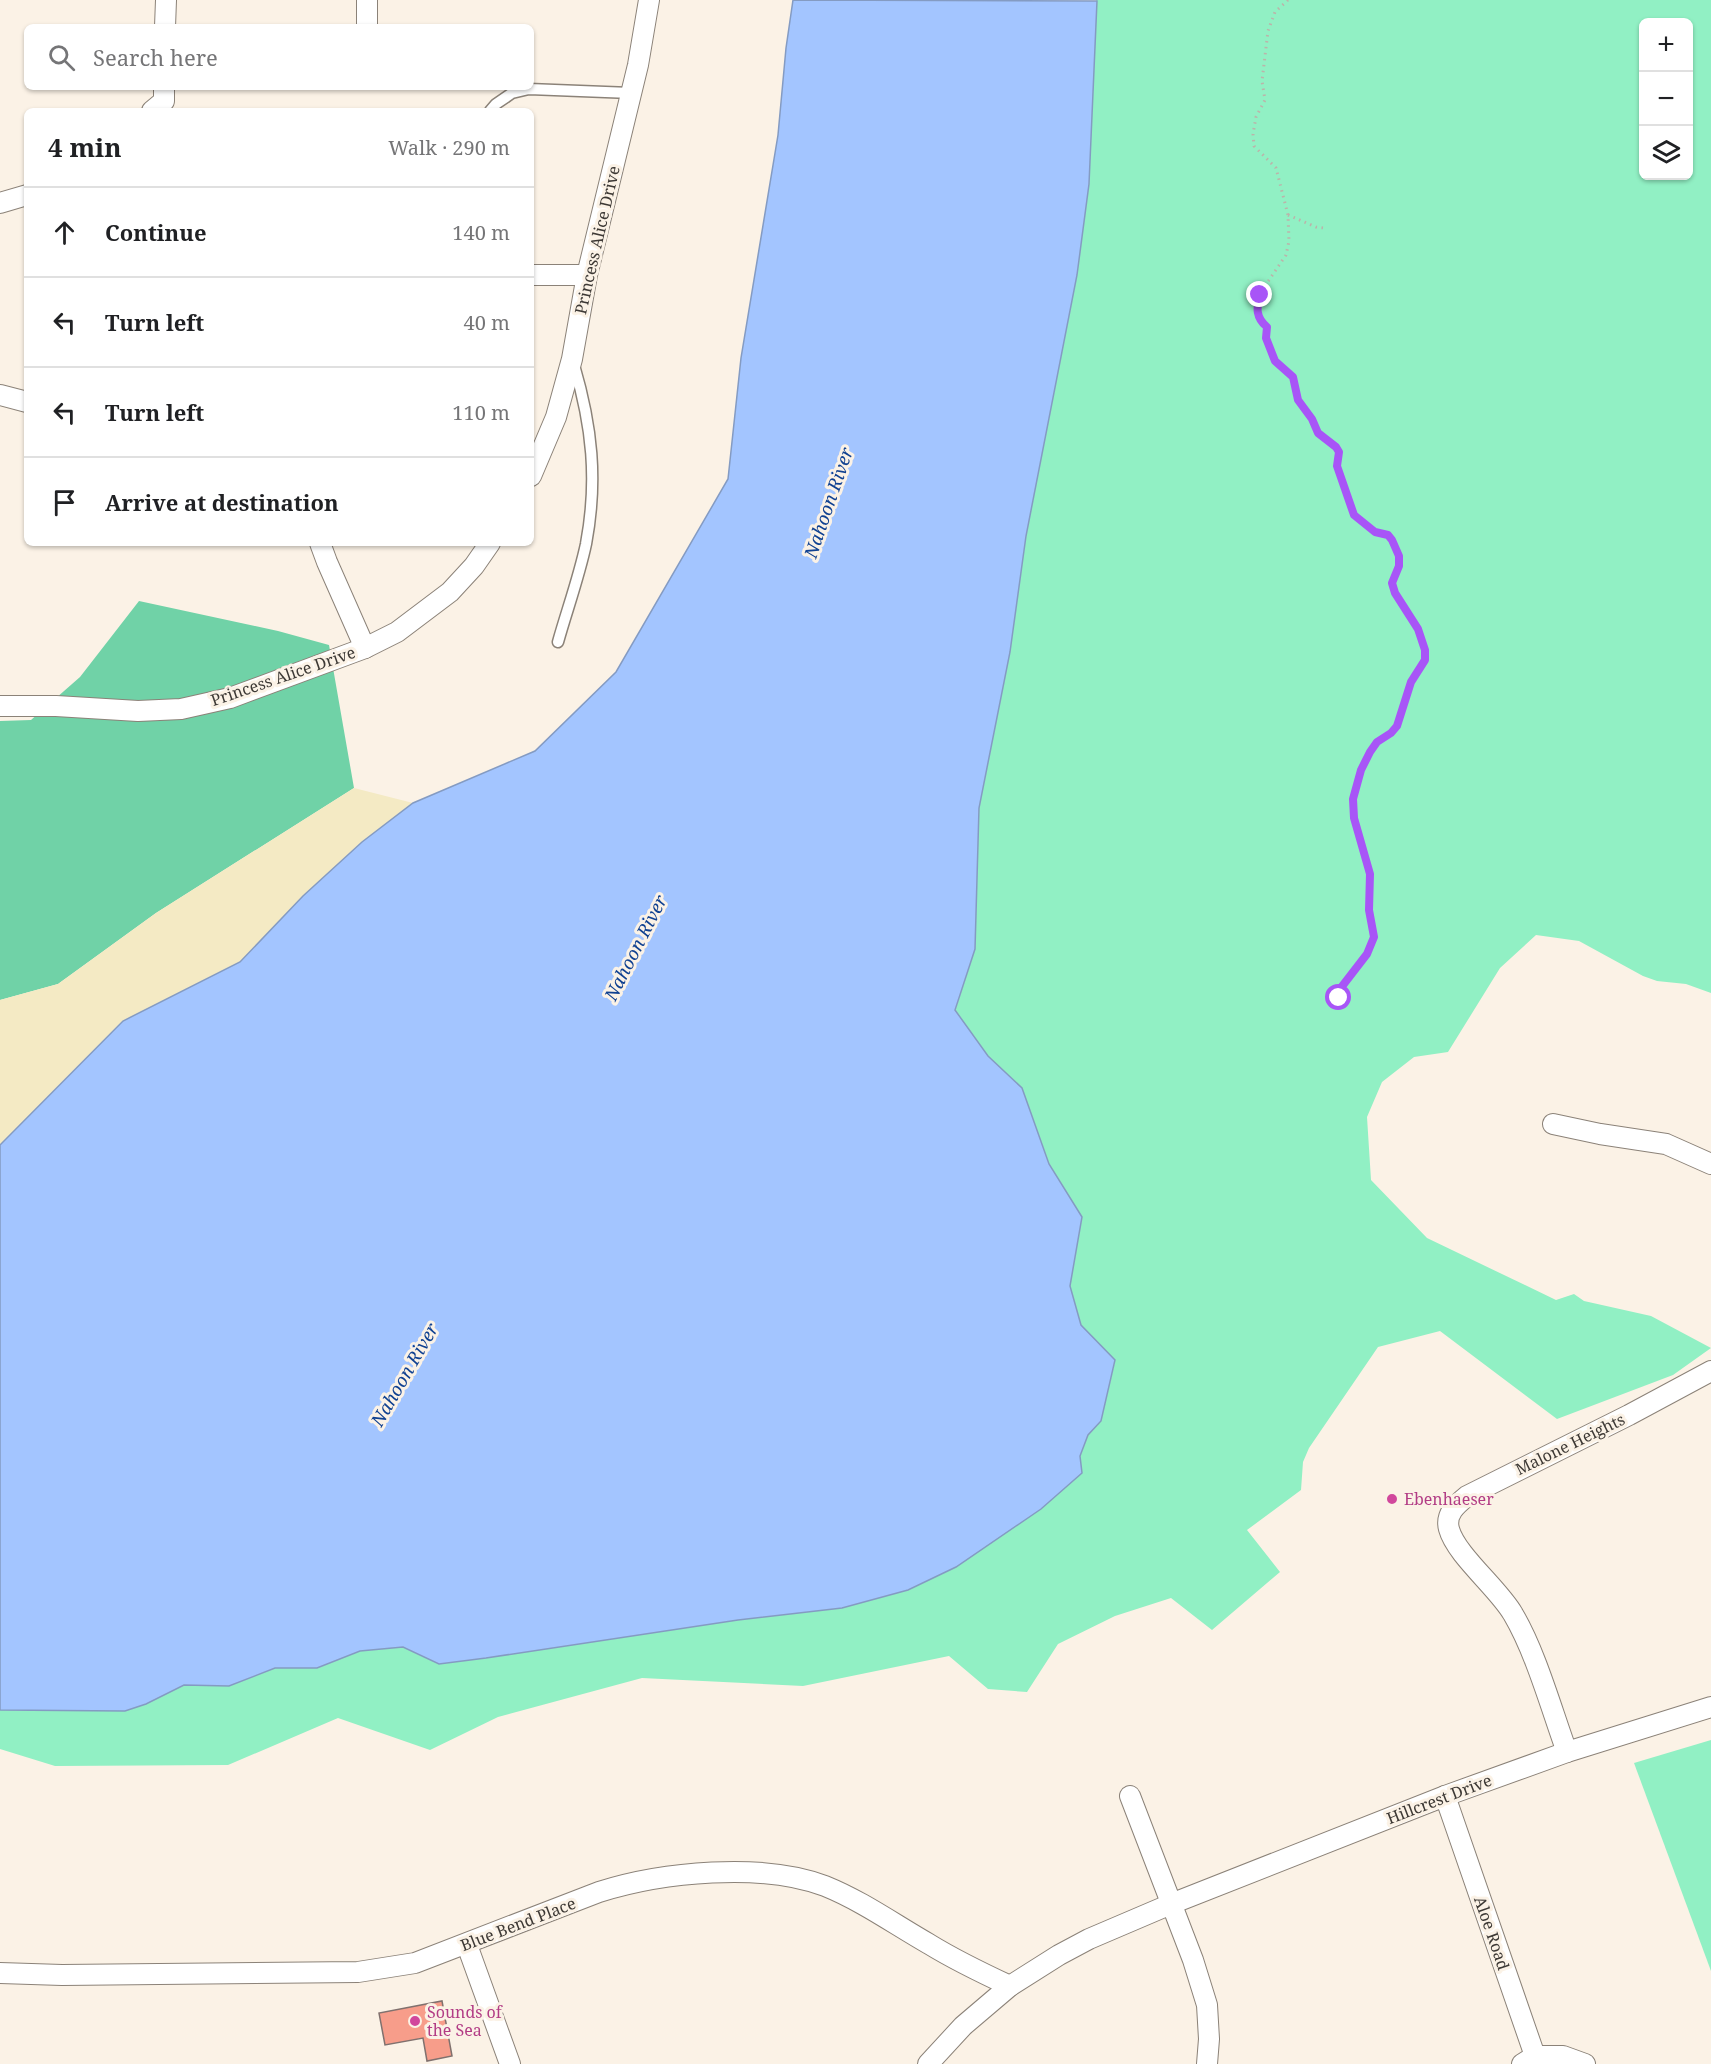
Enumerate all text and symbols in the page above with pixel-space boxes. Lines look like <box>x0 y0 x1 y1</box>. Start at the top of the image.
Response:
map controls <box>1639 18 1693 180</box>
button: + <box>1639 18 1693 72</box>
search box <box>24 24 534 90</box>
icon: search <box>45 41 78 74</box>
text: Search here <box>93 42 218 72</box>
button: − <box>1639 72 1693 126</box>
button: layers <box>1639 126 1693 180</box>
text: 4 min <box>48 129 122 165</box>
text: Walk · 290 m <box>388 134 510 161</box>
street label: Princess Alice Drive <box>569 164 625 316</box>
icon: ahead <box>48 216 81 249</box>
text: Continue <box>105 217 207 247</box>
text: 140 m <box>452 219 510 246</box>
route end <box>1246 281 1272 307</box>
icon: left <box>48 306 81 339</box>
text: Turn left <box>105 307 204 337</box>
text: 40 m <box>464 309 510 336</box>
icon: left <box>48 396 81 429</box>
text: Turn left <box>105 397 204 427</box>
text: 110 m <box>452 399 510 426</box>
water label: Nahoon River <box>798 444 858 562</box>
icon: arrive <box>48 486 81 519</box>
text: Arrive at destination <box>105 487 339 517</box>
street label: Princess Alice Drive <box>208 641 358 711</box>
water label: Nahoon River <box>598 890 672 1005</box>
route start <box>1325 984 1351 1010</box>
water label: Nahoon River <box>364 1318 444 1431</box>
street label: Malone Heights <box>1512 1408 1628 1480</box>
place label: Ebenhaeser <box>1404 1488 1494 1510</box>
marker: Ebenhaeser <box>1385 1492 1399 1506</box>
street label: Hillcrest Drive <box>1383 1769 1495 1829</box>
street label: Blue Bend Place <box>457 1892 579 1956</box>
street label: Aloe Road <box>1469 1893 1515 1973</box>
place label: Sounds of the Sea <box>427 2001 504 2041</box>
marker: Sounds of the Sea <box>408 2014 422 2028</box>

